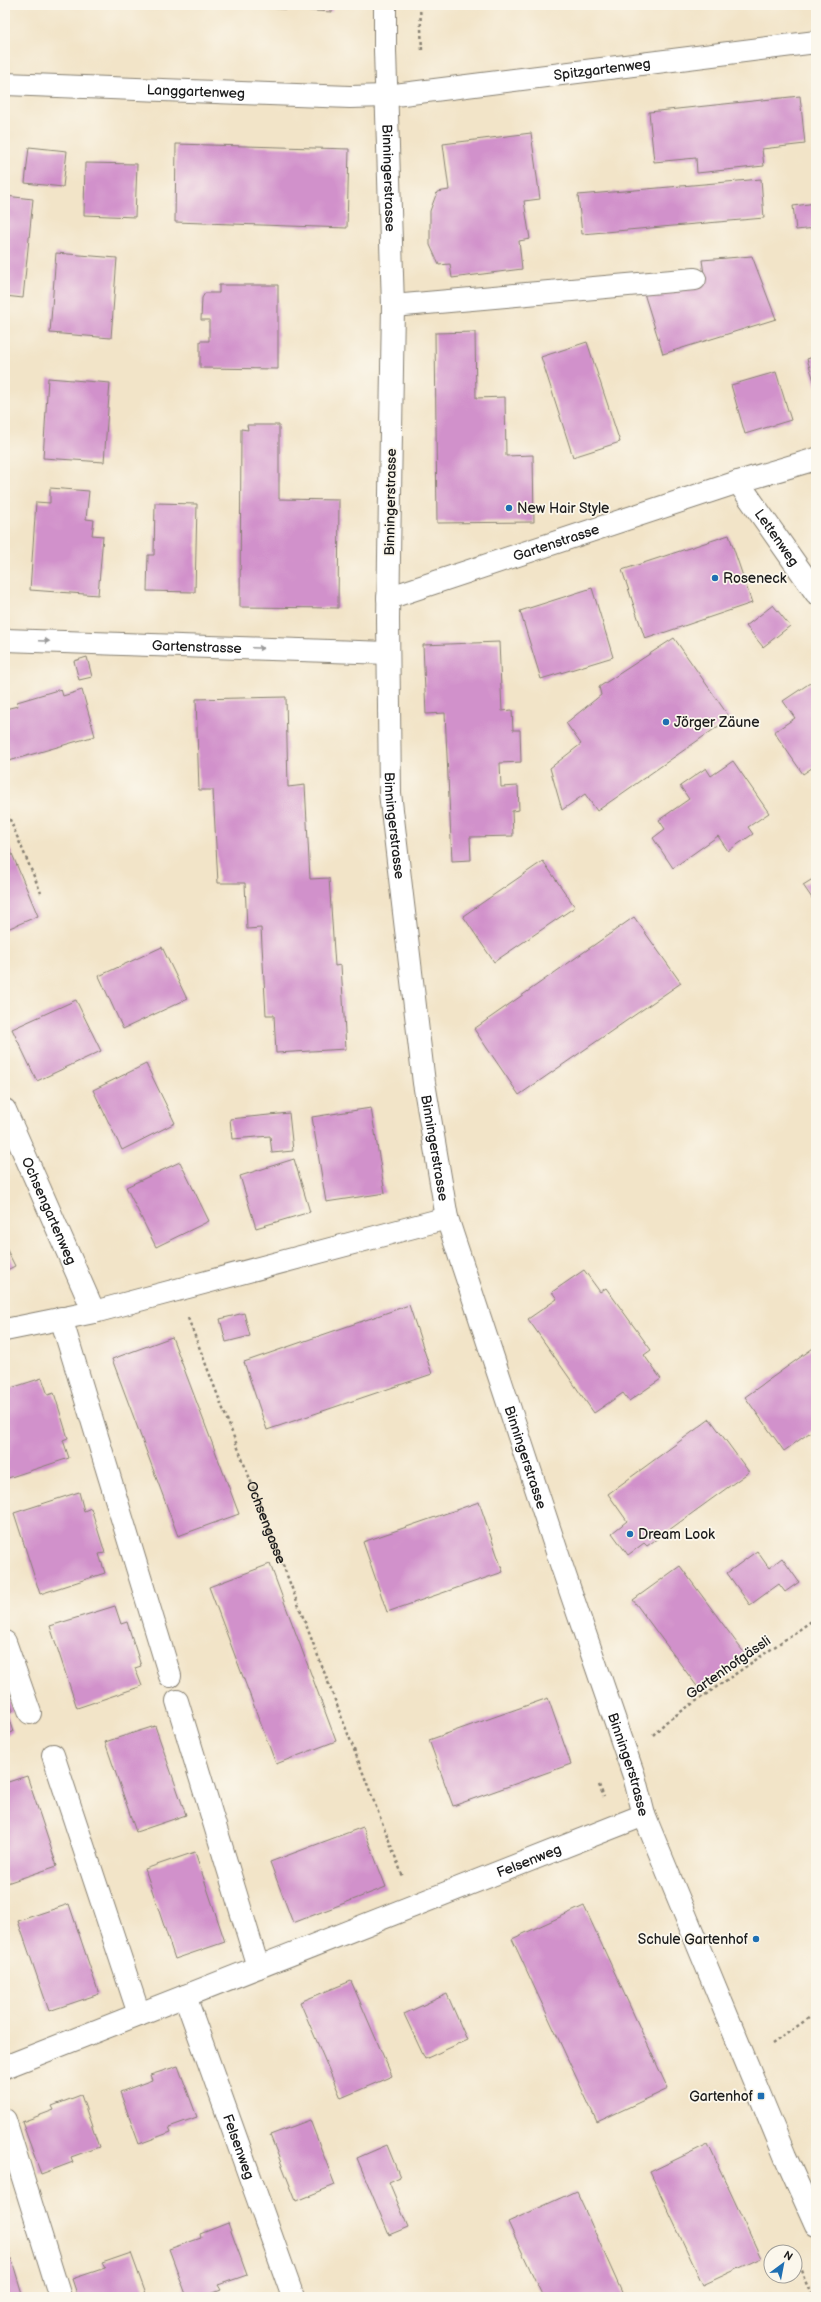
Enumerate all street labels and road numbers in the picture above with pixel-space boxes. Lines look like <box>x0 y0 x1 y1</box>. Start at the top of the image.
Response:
street label: Spitzgartenweg <box>553 55 652 84</box>
street label: Langgartenweg <box>146 81 245 102</box>
street label: Binningerstrasse <box>378 124 399 232</box>
street label: Binningerstrasse <box>381 448 400 556</box>
street label: Lettenweg <box>751 506 803 570</box>
street label: Gartenstrasse <box>511 521 602 565</box>
street label: Gartenstrasse <box>152 637 242 657</box>
street label: Binningerstrasse <box>381 772 408 880</box>
street label: Binningerstrasse <box>417 1094 452 1202</box>
street label: Ochsengartenweg <box>18 1154 80 1267</box>
street label: Binningerstrasse <box>500 1404 550 1511</box>
street label: Ochsengasse <box>243 1479 290 1566</box>
street label: Gartenhofgässli <box>683 1632 774 1703</box>
street label: Binningerstrasse <box>604 1711 652 1818</box>
street label: Felsenweg <box>494 1841 564 1881</box>
street label: Felsenweg <box>219 2112 258 2182</box>

